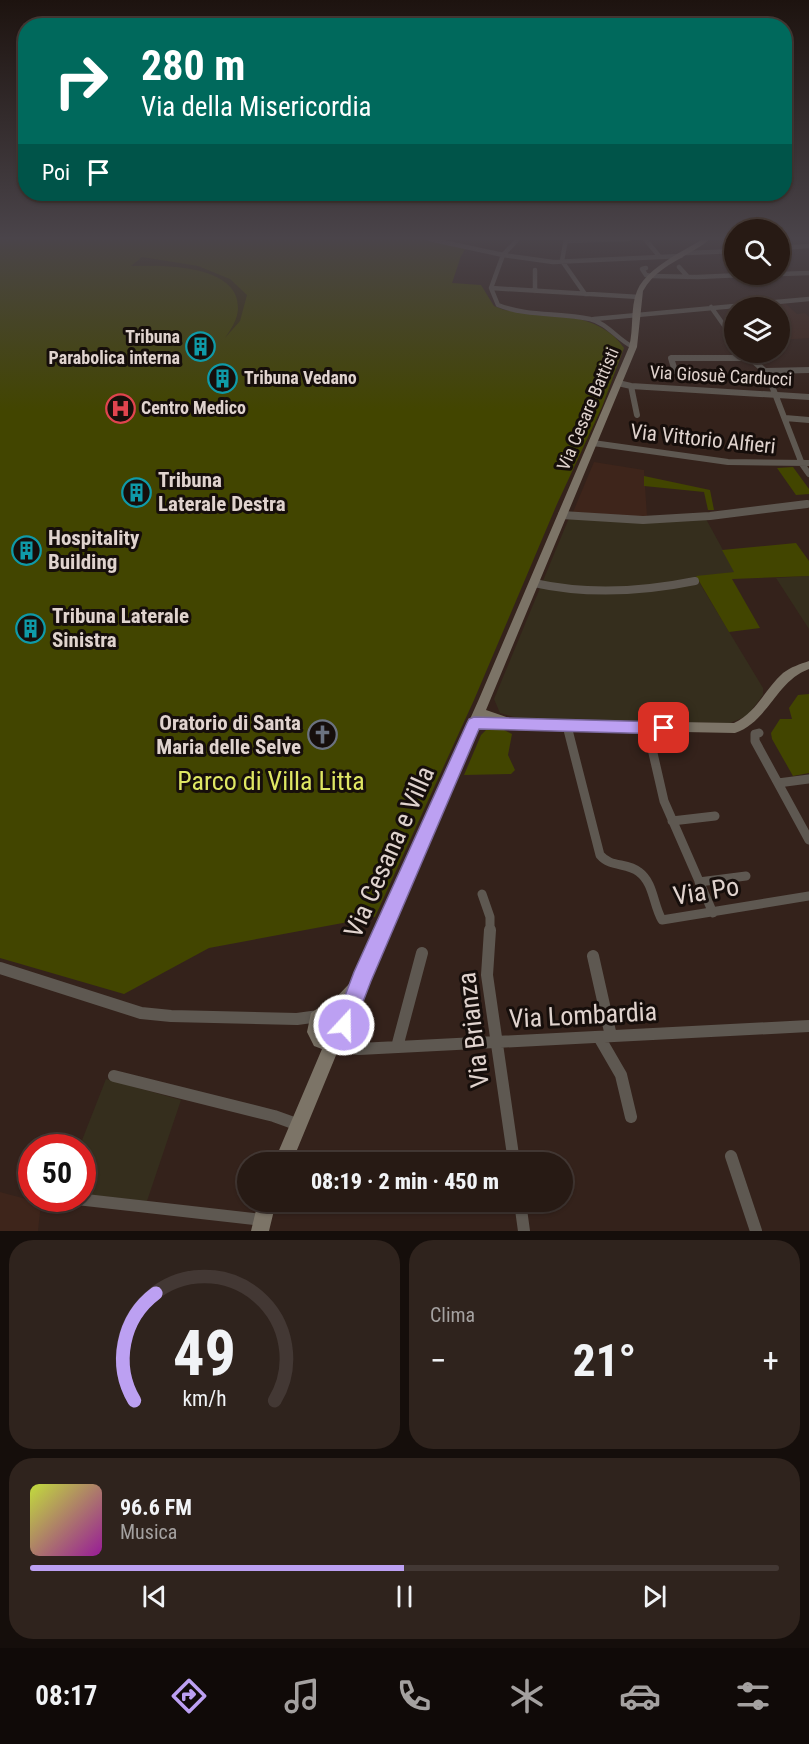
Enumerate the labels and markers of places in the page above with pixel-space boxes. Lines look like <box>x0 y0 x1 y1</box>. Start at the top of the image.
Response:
place label: Tribuna Parabolica interna <box>49 326 180 368</box>
building icon: Tribuna Parabolica interna <box>185 331 217 363</box>
building icon: Tribuna Vedano <box>207 362 239 394</box>
place label: Tribuna Vedano <box>244 367 357 388</box>
hospital icon: Centro Medico <box>104 392 136 424</box>
place label: Centro Medico <box>141 397 246 418</box>
place label: Tribuna Laterale Destra <box>158 468 286 516</box>
building icon: Tribuna Laterale Destra <box>121 476 153 508</box>
place label: Hospitality Building <box>48 526 140 574</box>
building icon: Hospitality Building <box>11 534 43 566</box>
place label: Tribuna Laterale Sinistra <box>52 604 189 652</box>
building icon: Tribuna Laterale Sinistra <box>15 612 47 644</box>
pin <box>638 702 689 753</box>
place label: Oratorio di Santa Maria delle Selve <box>156 711 301 759</box>
church icon: Oratorio di Santa Maria delle Selve <box>306 719 338 751</box>

